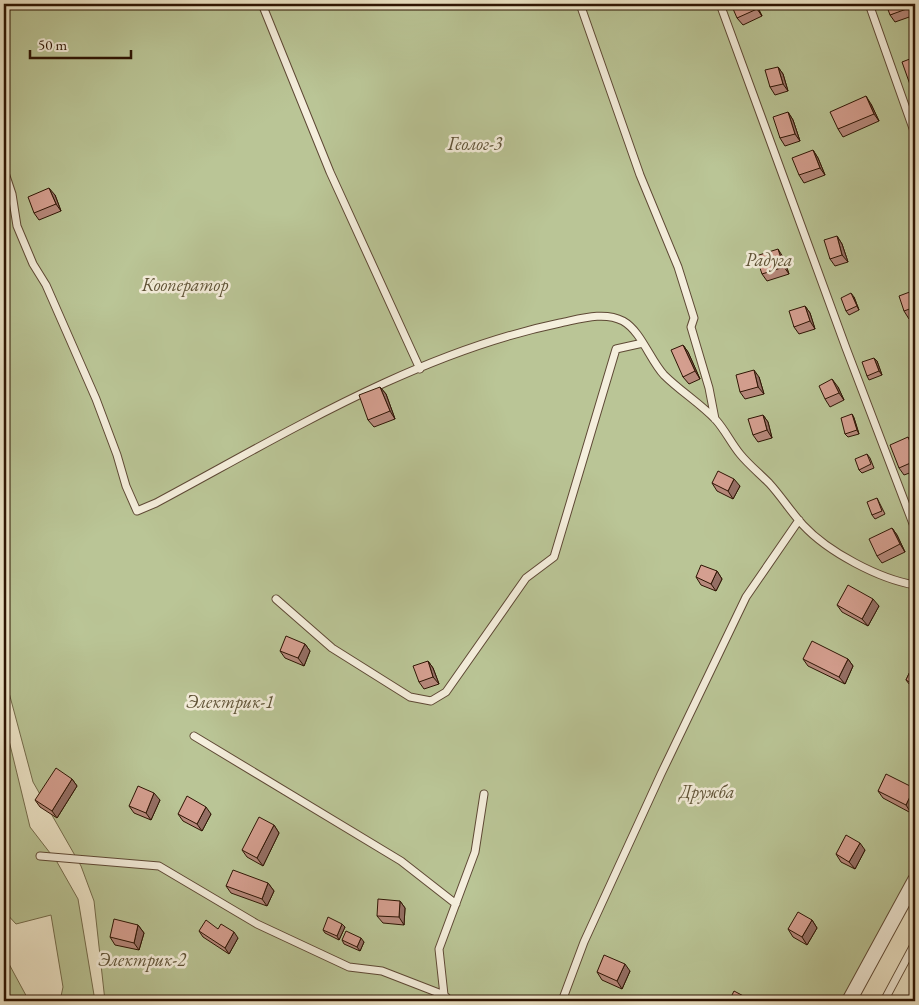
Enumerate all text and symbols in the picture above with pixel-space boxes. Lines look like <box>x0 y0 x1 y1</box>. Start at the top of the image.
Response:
scale bar <box>30 28 131 60</box>
text: 50 m <box>38 35 67 54</box>
park label: Геолог-3 <box>447 132 503 155</box>
park label: Радуга <box>745 248 793 272</box>
park label: Кооператор <box>141 273 228 297</box>
park label: Электрик-1 <box>186 690 274 714</box>
park label: Дружба <box>677 780 735 804</box>
park label: Электрик-2 <box>98 948 187 972</box>

